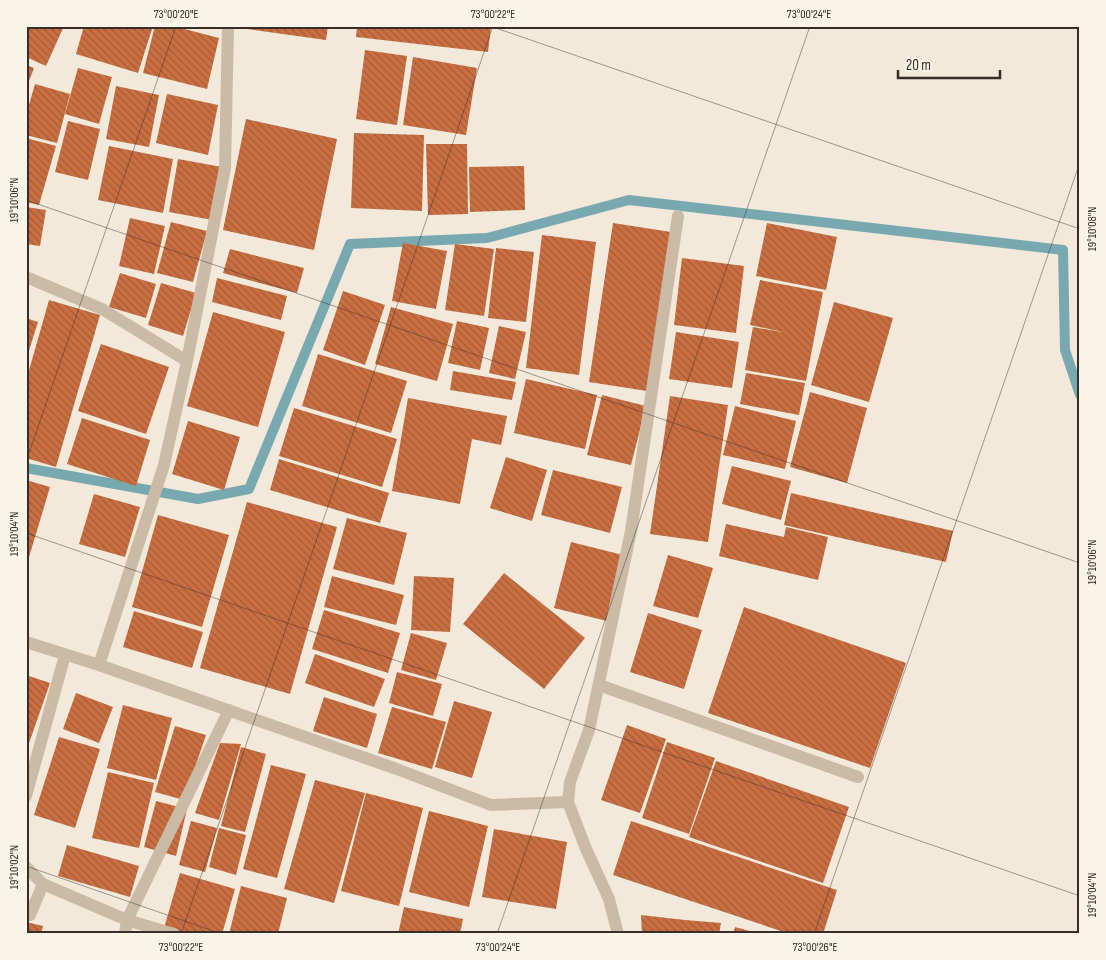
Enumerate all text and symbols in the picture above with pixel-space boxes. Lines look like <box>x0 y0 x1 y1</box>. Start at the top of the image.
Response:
text: 73°00'20"E <box>154 7 198 22</box>
text: 73°00'22"E <box>471 7 515 22</box>
text: 73°00'24"E <box>787 7 831 22</box>
scale bar <box>898 48 1001 80</box>
text: 20 m <box>906 56 931 75</box>
text: 19°10'06"N <box>7 178 22 222</box>
text: 19°10'08"N <box>1085 207 1100 251</box>
text: 19°10'04"N <box>7 512 22 556</box>
text: 19°10'06"N <box>1085 540 1100 584</box>
text: 19°10'02"N <box>7 845 22 889</box>
text: 19°10'04"N <box>1085 873 1100 917</box>
text: 73°00'22"E <box>159 940 203 955</box>
text: 73°00'24"E <box>476 940 520 955</box>
text: 73°00'26"E <box>793 940 837 955</box>

